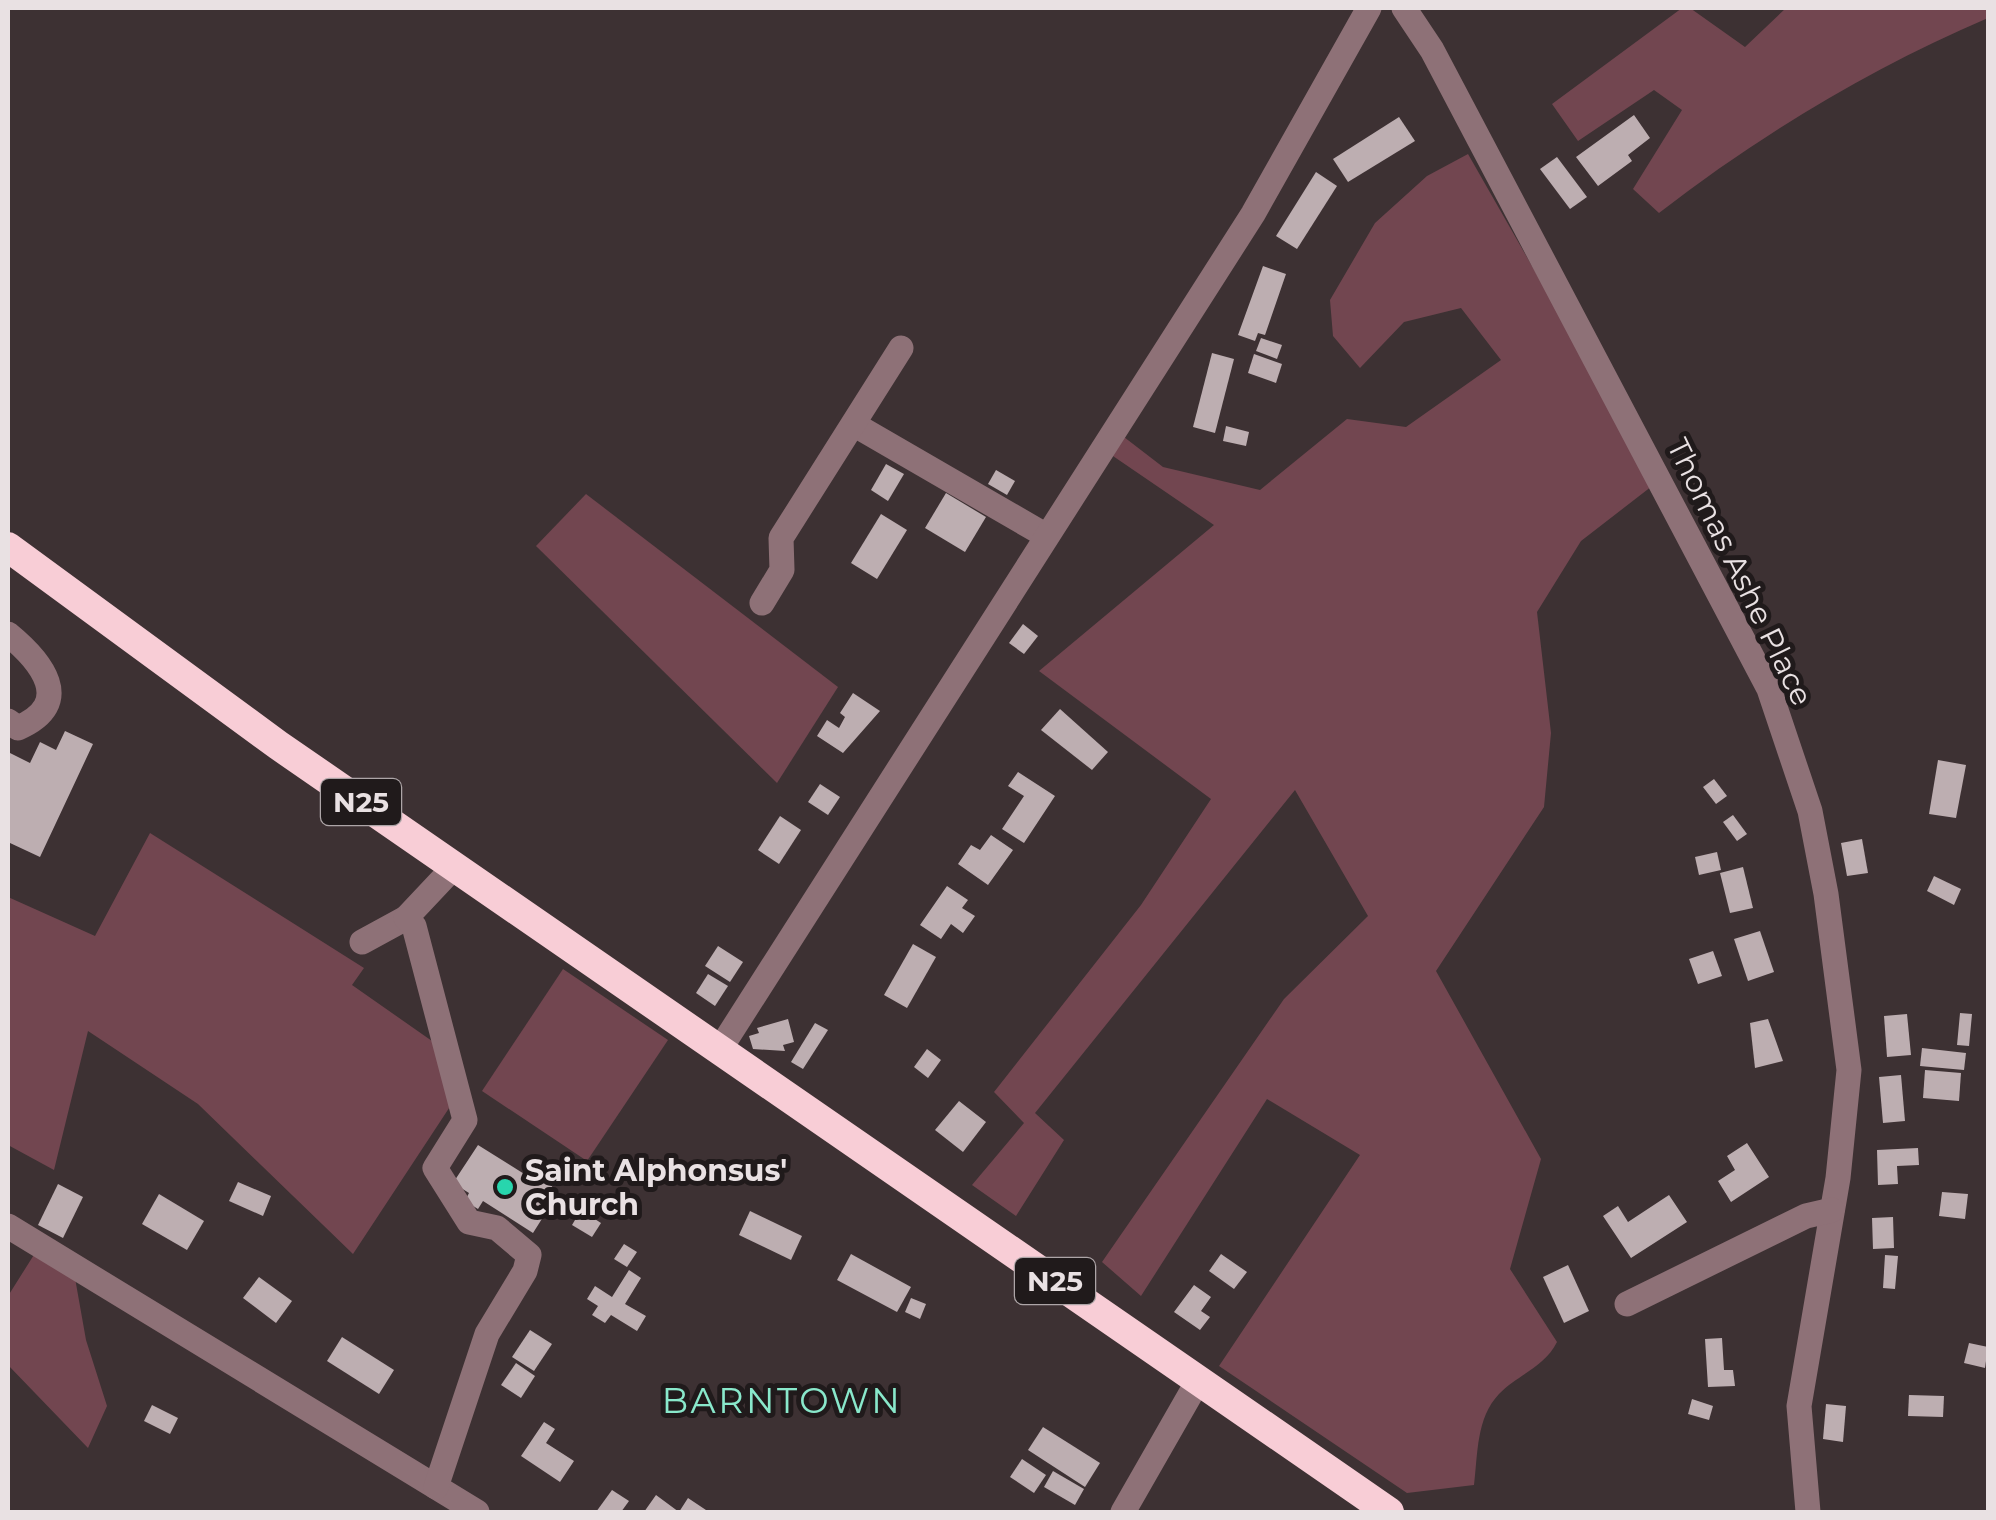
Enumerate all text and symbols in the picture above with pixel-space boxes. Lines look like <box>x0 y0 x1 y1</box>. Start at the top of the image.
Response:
street label: Thomas Ashe Place <box>1659 432 1821 712</box>
road number: N25 <box>321 779 401 825</box>
place label: Saint Alphonsus' Church <box>525 1152 787 1223</box>
marker: Saint Alphonsus' Church <box>494 1176 516 1198</box>
road number: N25 <box>1015 1258 1095 1304</box>
district label: BARNTOWN <box>662 1379 902 1422</box>

